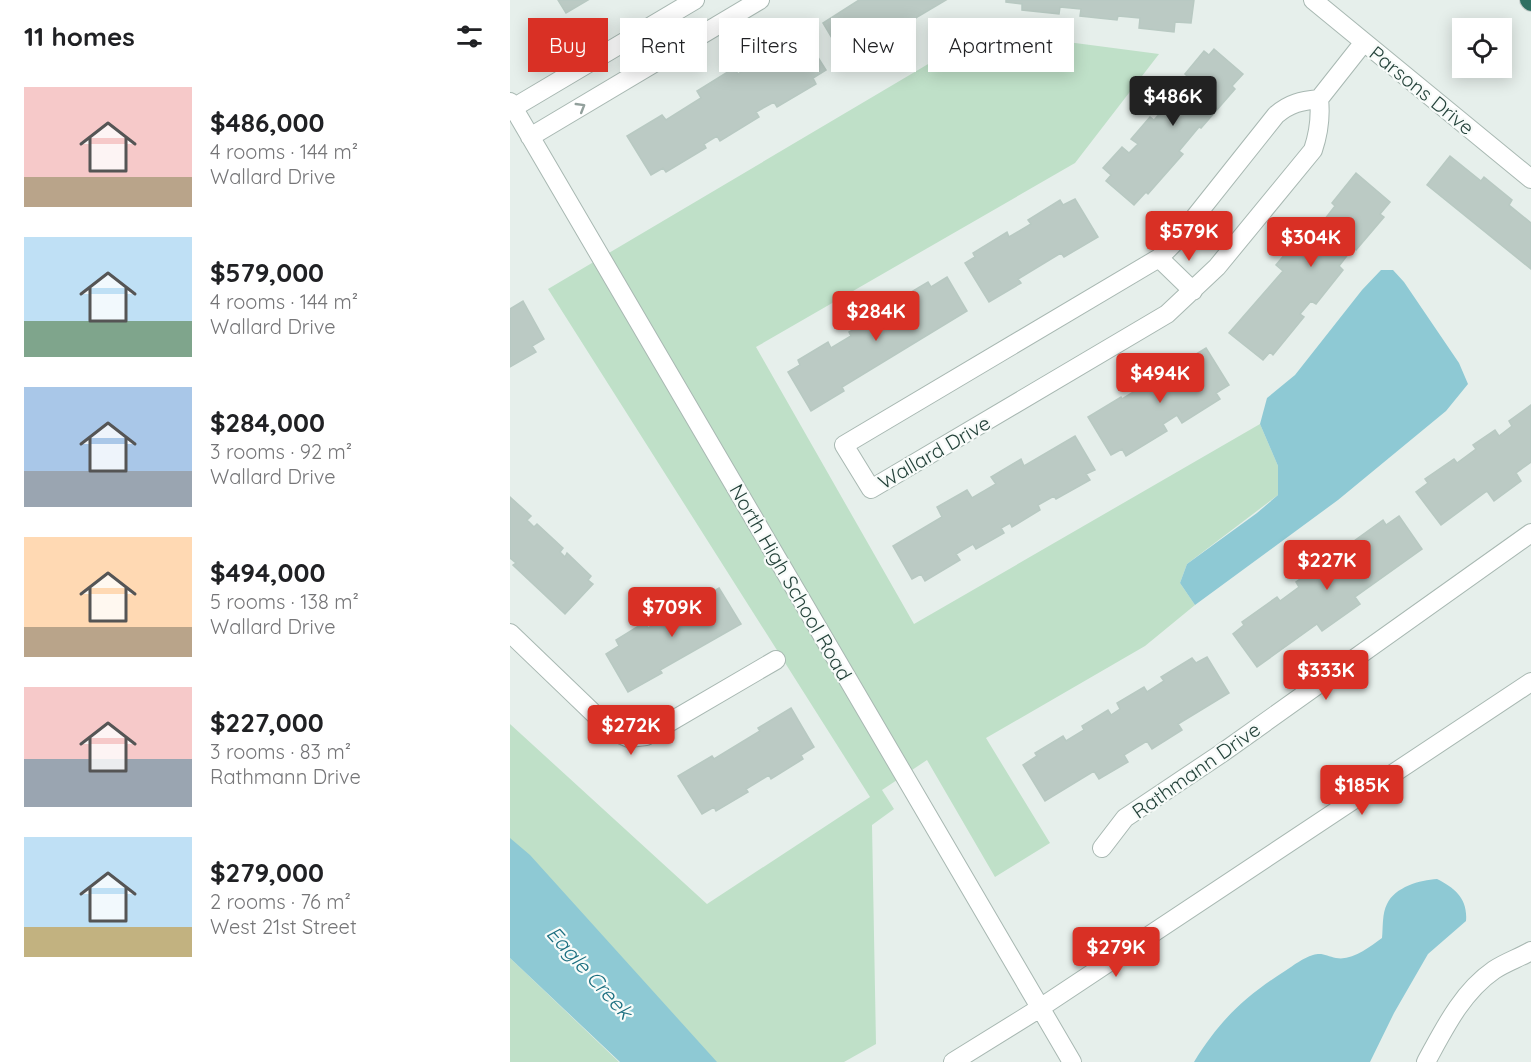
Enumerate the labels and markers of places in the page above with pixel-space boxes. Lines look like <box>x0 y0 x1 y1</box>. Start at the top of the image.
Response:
pin: $486K <box>1131 76 1215 127</box>
pin: $579K <box>1147 211 1231 262</box>
pin: $304K <box>1269 217 1353 268</box>
pin: $284K <box>834 291 918 342</box>
pin: $494K <box>1118 353 1202 404</box>
pin: $227K <box>1285 540 1369 591</box>
pin: $709K <box>630 587 714 638</box>
pin: $333K <box>1284 650 1368 701</box>
pin: $272K <box>589 705 673 756</box>
pin: $185K <box>1320 765 1404 816</box>
pin: $279K <box>1074 927 1158 978</box>

